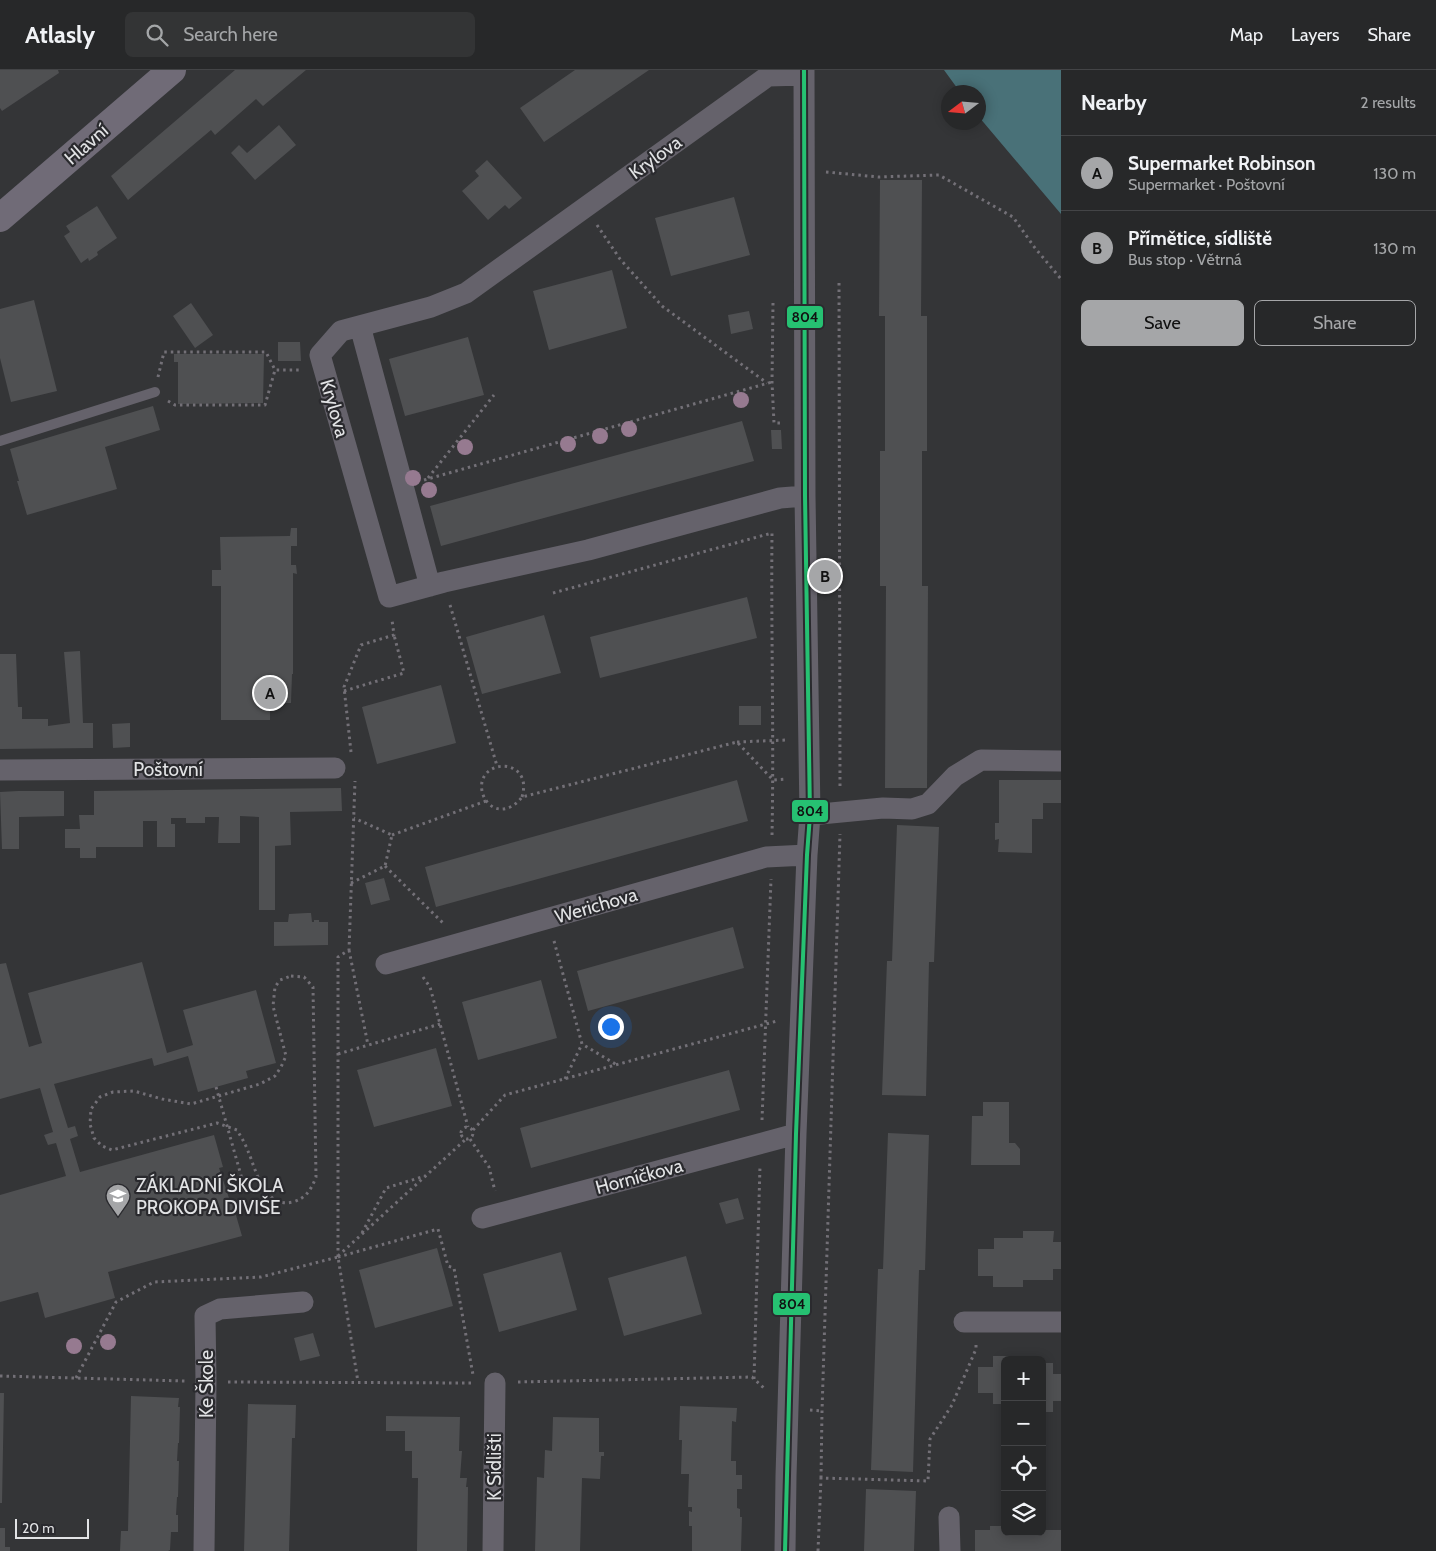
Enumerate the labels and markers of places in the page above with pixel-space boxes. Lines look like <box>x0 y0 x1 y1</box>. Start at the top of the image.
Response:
pin: B <box>809 557 841 595</box>
pin: A <box>254 674 286 712</box>
place label: ZÁKLADNÍ ŠKOLA PROKOPA DIVIŠE <box>136 1173 284 1219</box>
school or university icon: ZÁKLADNÍ ŠKOLA PROKOPA DIVIŠE <box>105 1183 131 1217</box>

